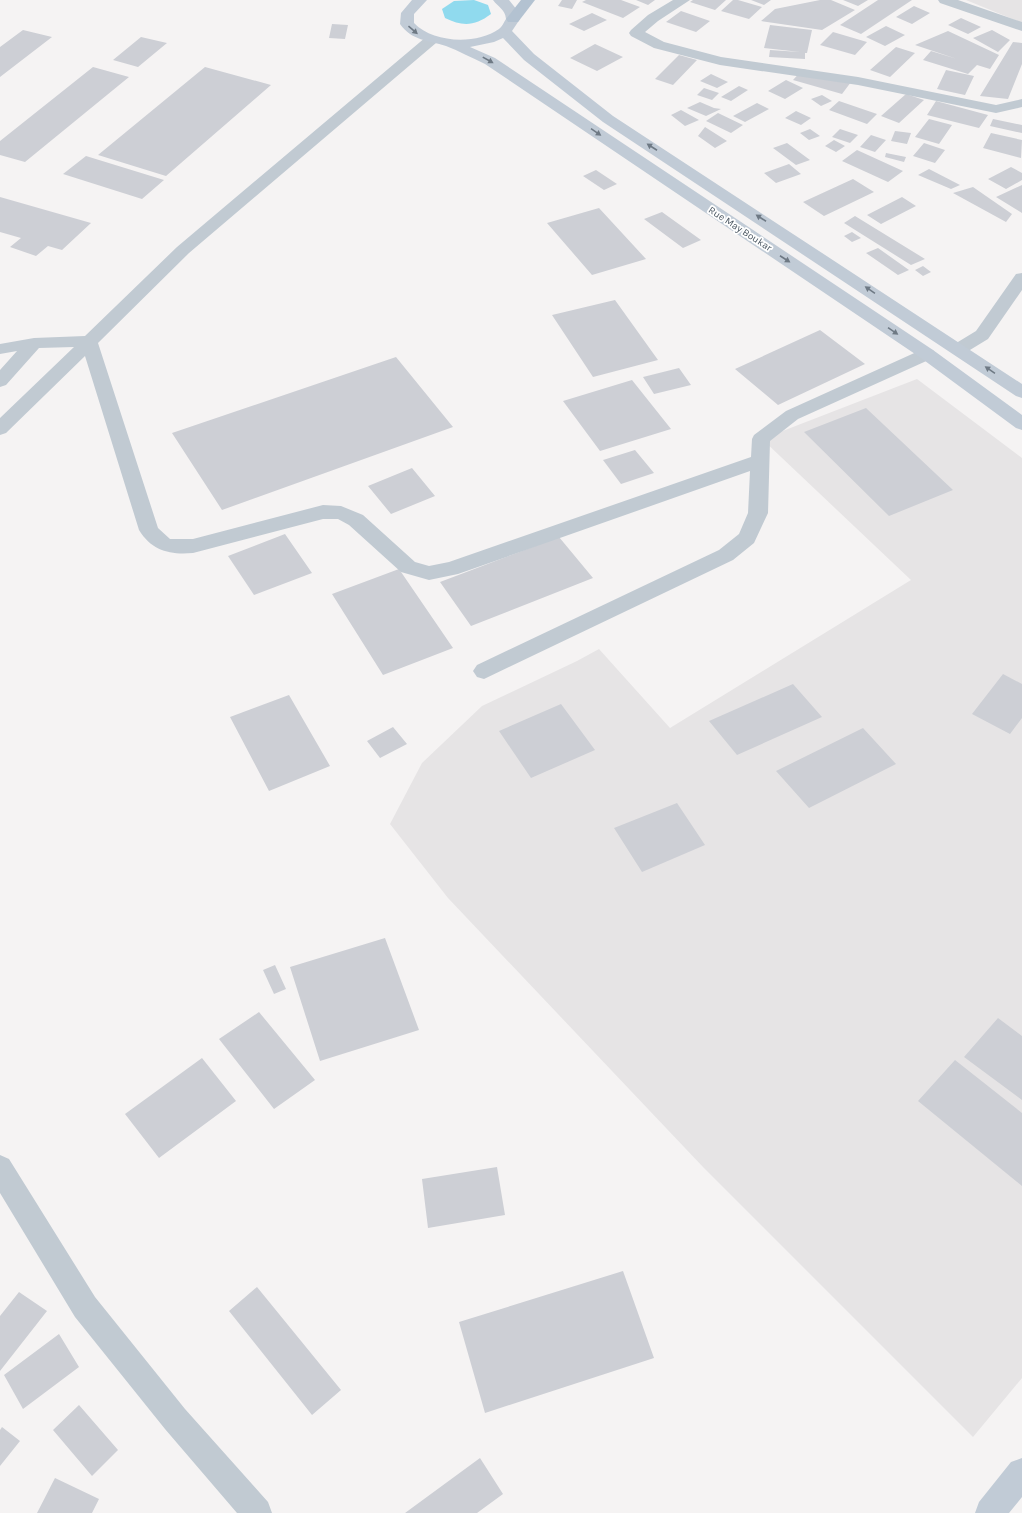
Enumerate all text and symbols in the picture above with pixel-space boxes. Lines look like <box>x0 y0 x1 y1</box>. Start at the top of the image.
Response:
one-way arrow <box>408 26 418 35</box>
one-way arrow <box>482 56 494 63</box>
one-way arrow <box>590 128 601 136</box>
one-way arrow <box>647 144 658 151</box>
street label: Rue May Boukar <box>706 204 774 254</box>
one-way arrow <box>755 215 767 222</box>
one-way arrow <box>780 255 790 263</box>
one-way arrow <box>865 286 875 294</box>
one-way arrow <box>888 327 898 335</box>
one-way arrow <box>984 366 995 374</box>

